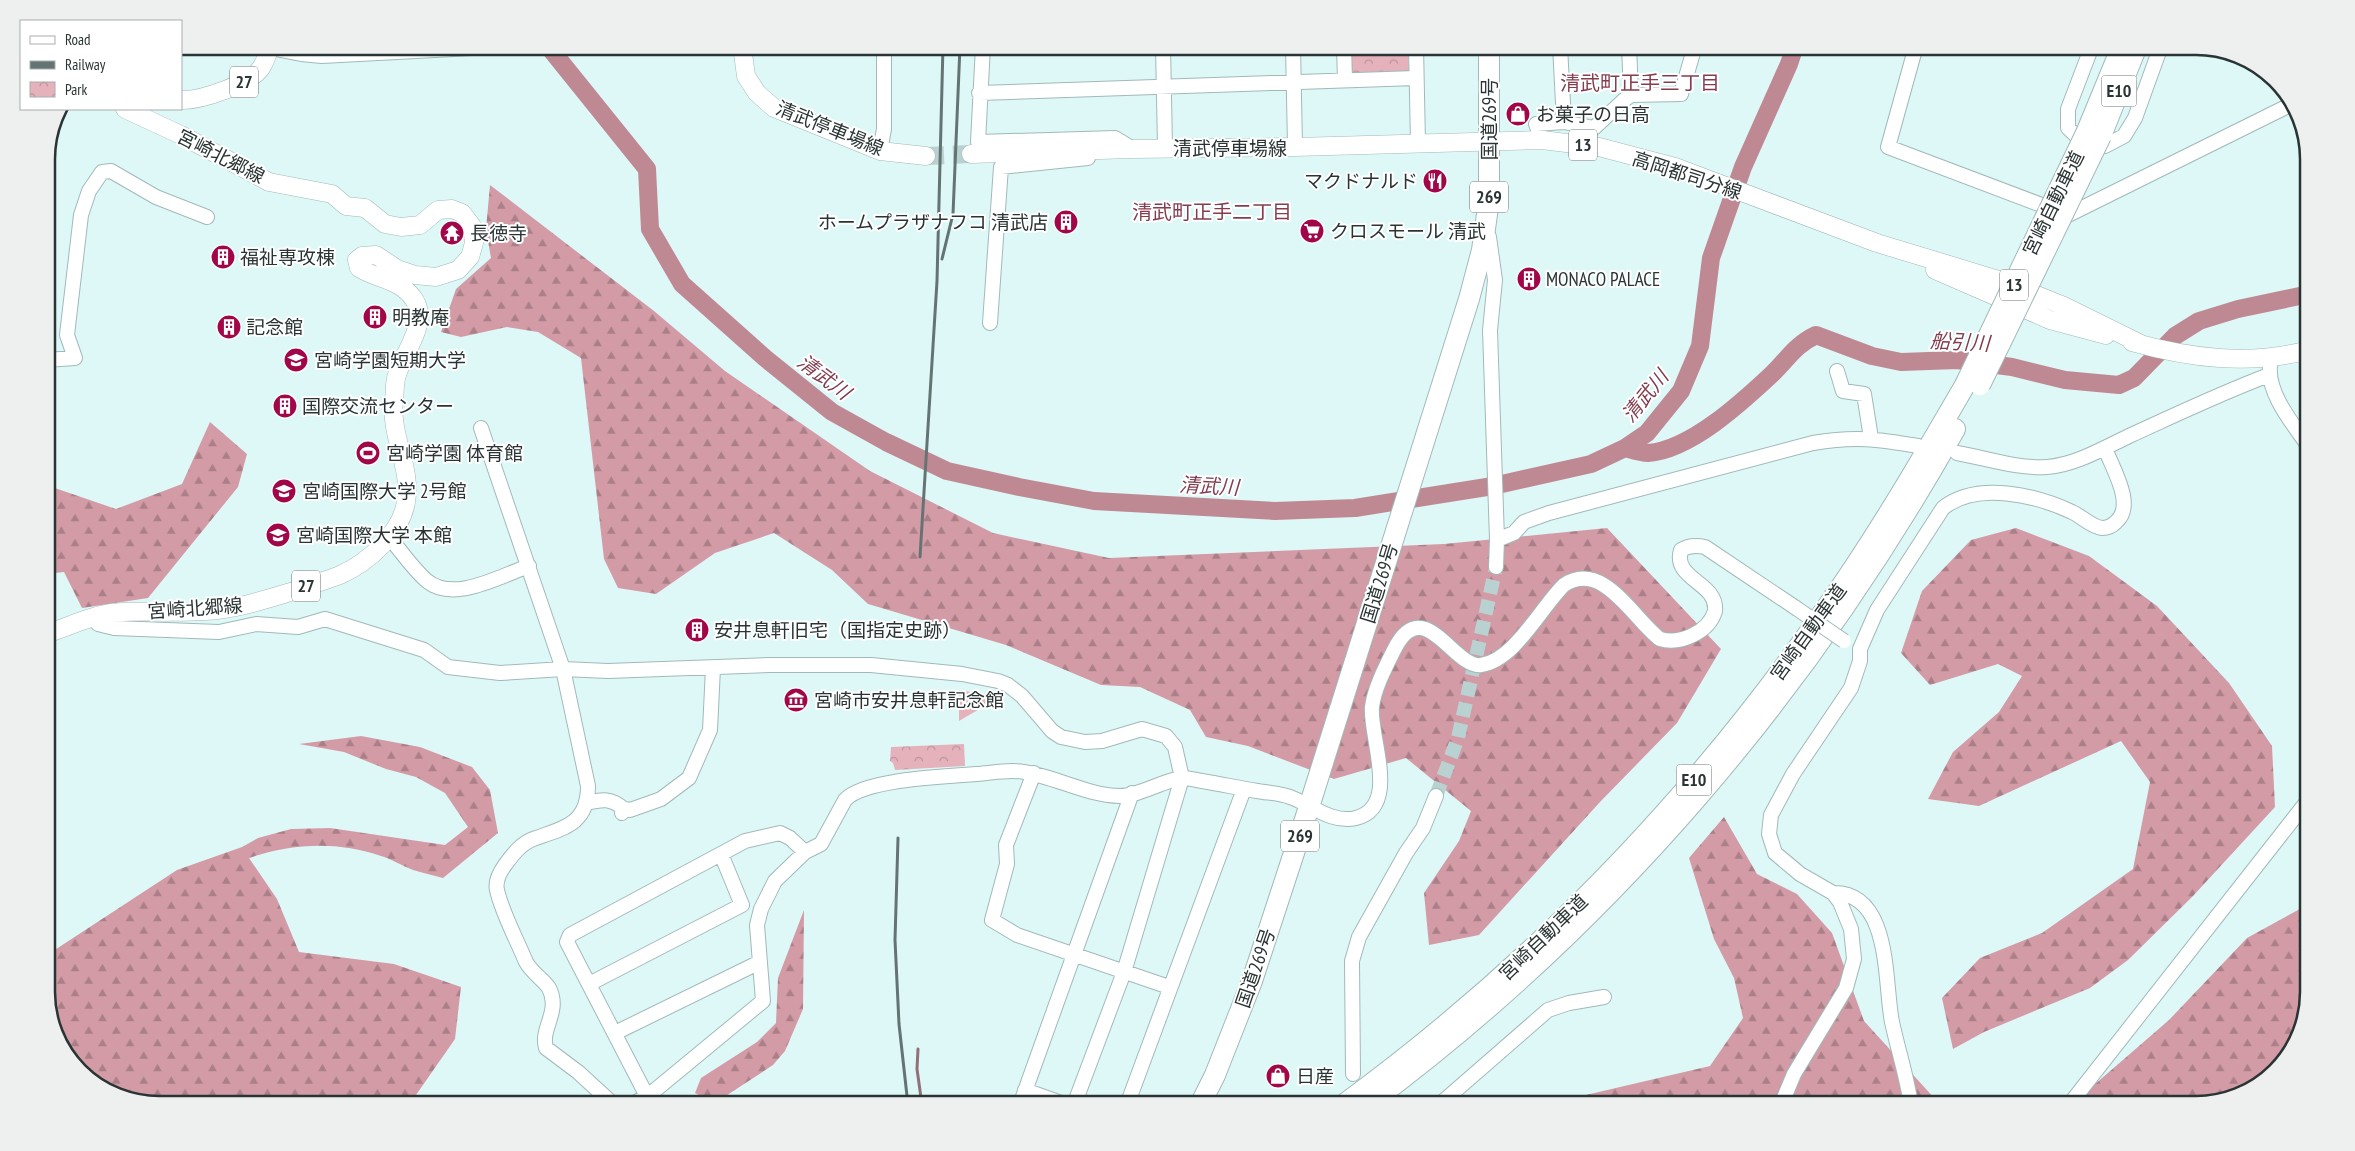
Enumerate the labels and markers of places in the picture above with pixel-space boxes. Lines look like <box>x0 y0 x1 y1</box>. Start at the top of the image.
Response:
shop icon: お菓子の日高 <box>1505 101 1531 127</box>
place label: お菓子の日高 <box>1536 102 1650 126</box>
restaurant icon: マクドナルド <box>1422 168 1448 194</box>
place label: マクドナルド <box>1304 169 1418 193</box>
building icon: ホームプラザナフコ 清武店 <box>1053 209 1079 235</box>
place label: ホームプラザナフコ 清武店 <box>818 210 1048 234</box>
supermarket icon: クロスモール 清武 <box>1299 218 1325 244</box>
place label: クロスモール 清武 <box>1330 219 1486 243</box>
temple icon: 長徳寺 <box>439 220 465 246</box>
place label: 長徳寺 <box>470 221 527 245</box>
building icon: 福祉専攻棟 <box>210 244 236 270</box>
place label: 福祉専攻棟 <box>240 245 335 269</box>
building icon: MONACO PALACE <box>1516 266 1542 292</box>
place label: MONACO PALACE <box>1546 267 1660 291</box>
building icon: 明教庵 <box>362 304 388 330</box>
place label: 明教庵 <box>392 305 449 329</box>
building icon: 記念館 <box>216 314 242 340</box>
place label: 記念館 <box>246 315 303 339</box>
school or university icon: 宮崎学園短期大学 <box>283 347 309 373</box>
place label: 宮崎学園短期大学 <box>314 348 466 372</box>
building icon: 国際交流センター <box>272 393 298 419</box>
place label: 国際交流センター <box>302 394 454 418</box>
sports icon: 宮崎学園 体育館 <box>355 440 381 466</box>
place label: 宮崎学園 体育館 <box>386 441 523 465</box>
school or university icon: 宮崎国際大学 2号館 <box>271 478 297 504</box>
place label: 宮崎国際大学 2号館 <box>302 479 467 503</box>
school or university icon: 宮崎国際大学 本館 <box>265 522 291 548</box>
place label: 宮崎国際大学 本館 <box>296 523 452 547</box>
building icon: 安井息軒旧宅（国指定史跡） <box>684 617 710 643</box>
place label: 安井息軒旧宅（国指定史跡） <box>714 618 961 642</box>
museum icon: 宮崎市安井息軒記念館 <box>783 687 809 713</box>
place label: 宮崎市安井息軒記念館 <box>814 688 1004 712</box>
shop icon: 日産 <box>1265 1063 1291 1089</box>
place label: 日産 <box>1296 1064 1334 1088</box>

